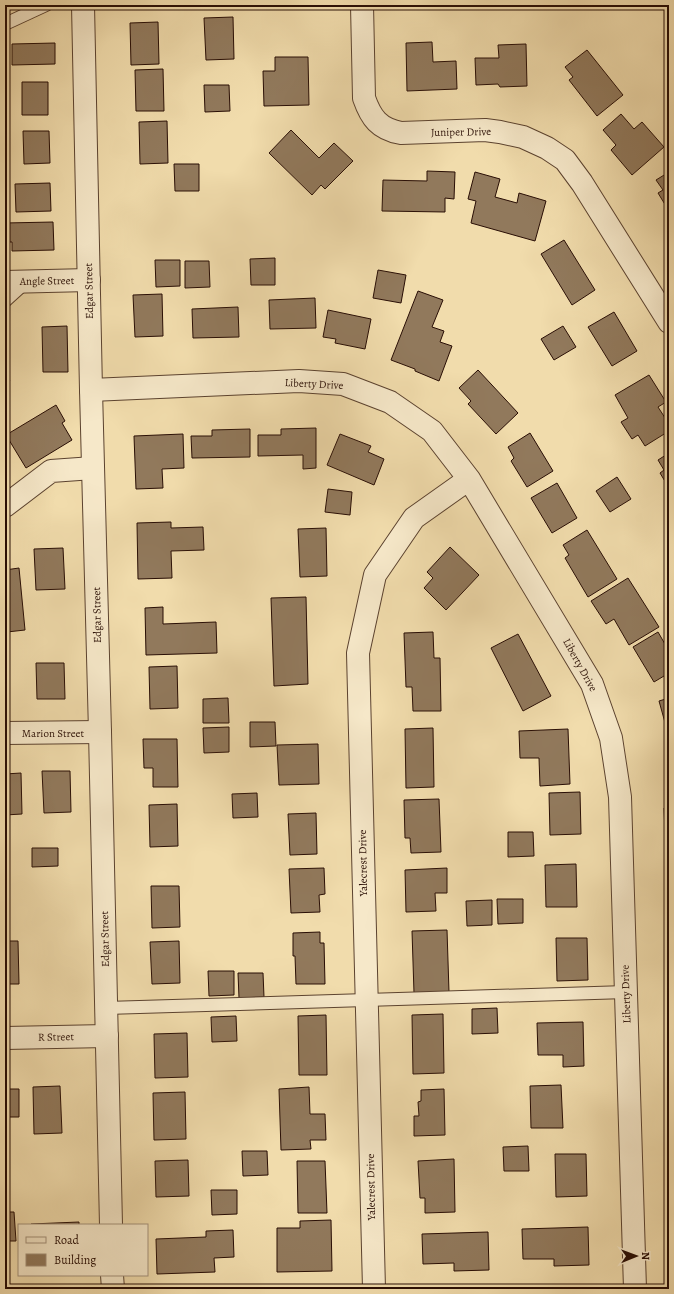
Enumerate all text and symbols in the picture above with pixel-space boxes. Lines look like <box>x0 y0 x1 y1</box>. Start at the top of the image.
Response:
street label: Juniper Drive <box>431 124 491 140</box>
street label: Edgar Street <box>81 262 97 319</box>
street label: Angle Street <box>19 273 75 289</box>
street label: Liberty Drive <box>284 375 344 393</box>
street label: Edgar Street <box>89 586 105 643</box>
street label: Liberty Drive <box>559 636 601 694</box>
street label: Marion Street <box>22 726 85 741</box>
street label: Yalecrest Drive <box>355 829 371 897</box>
street label: Edgar Street <box>97 910 113 967</box>
street label: Liberty Drive <box>617 964 635 1024</box>
street label: R Street <box>38 1029 74 1045</box>
street label: Yalecrest Drive <box>363 1153 379 1221</box>
legend <box>18 1224 148 1276</box>
text: Road <box>54 1232 80 1248</box>
north arrow <box>616 1236 656 1276</box>
text: Building <box>54 1252 96 1268</box>
text: N <box>638 1252 653 1260</box>

